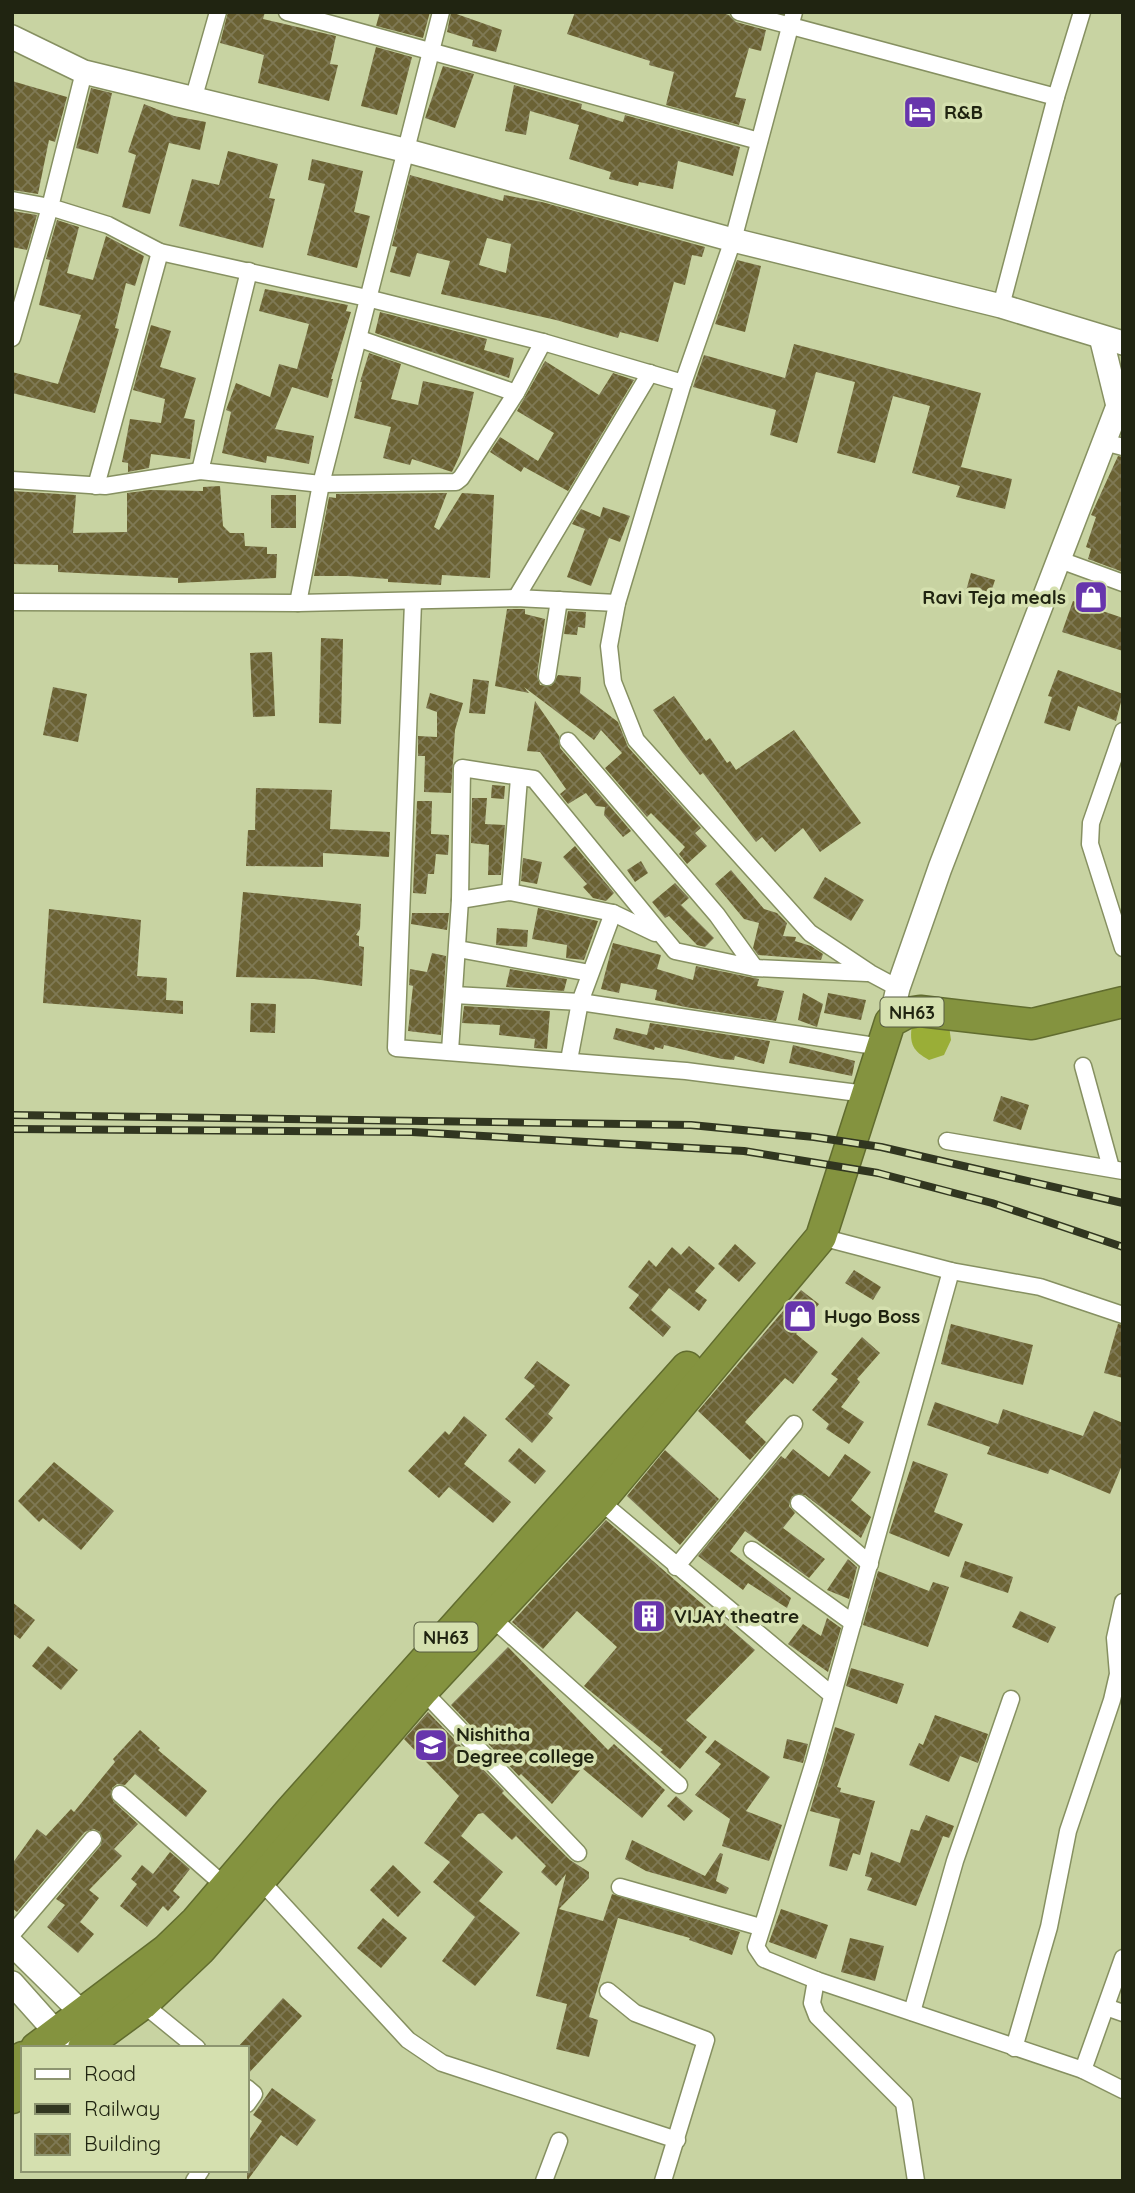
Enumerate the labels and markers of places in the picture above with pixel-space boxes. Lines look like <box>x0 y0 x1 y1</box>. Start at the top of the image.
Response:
hotel icon: R&B <box>901 93 939 131</box>
place label: R&B <box>944 100 983 124</box>
shop icon: Ravi Teja meals <box>1072 578 1110 616</box>
place label: Ravi Teja meals <box>922 585 1066 609</box>
shop icon: Hugo Boss <box>781 1297 819 1335</box>
place label: Hugo Boss <box>824 1304 920 1328</box>
building icon: VIJAY theatre <box>630 1597 668 1635</box>
place label: VIJAY theatre <box>674 1604 799 1628</box>
place label: Nishitha Degree college <box>456 1722 594 1768</box>
school or university icon: Nishitha Degree college <box>412 1726 450 1764</box>

